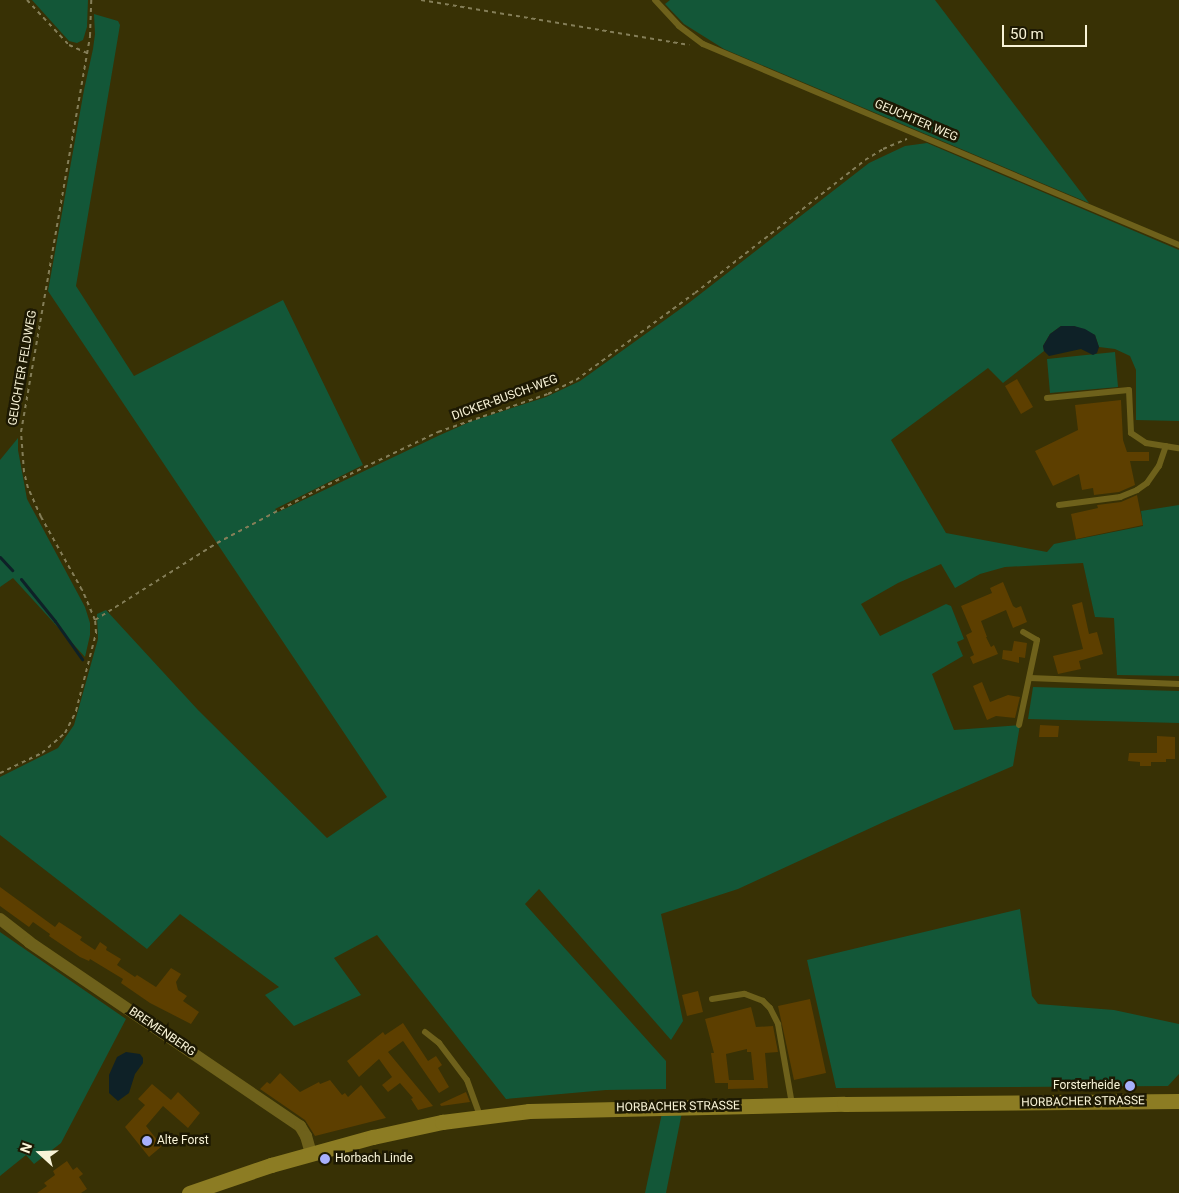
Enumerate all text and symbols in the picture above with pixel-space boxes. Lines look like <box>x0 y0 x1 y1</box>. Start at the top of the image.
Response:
scale bar <box>1004 15 1089 47</box>
text: 50 m <box>1010 25 1044 43</box>
street label: GEUCHTER WEG <box>872 97 960 145</box>
street label: GEUCHTER FELDWEG <box>6 309 40 427</box>
street label: DICKER-BUSCH-WEG <box>450 372 560 424</box>
street label: BREMENBERG <box>126 1004 198 1060</box>
place label: Forsterheide <box>1053 1079 1120 1093</box>
marker: Forsterheide <box>1124 1080 1136 1092</box>
street label: HORBACHER STRASSE <box>1021 1094 1145 1110</box>
street label: HORBACHER STRASSE <box>616 1099 740 1115</box>
north arrow <box>15 1128 65 1178</box>
place label: Alte Forst <box>157 1134 209 1148</box>
marker: Alte Forst <box>141 1135 153 1147</box>
text: N <box>17 1140 35 1155</box>
place label: Horbach Linde <box>335 1152 413 1166</box>
marker: Horbach Linde <box>319 1153 331 1165</box>

